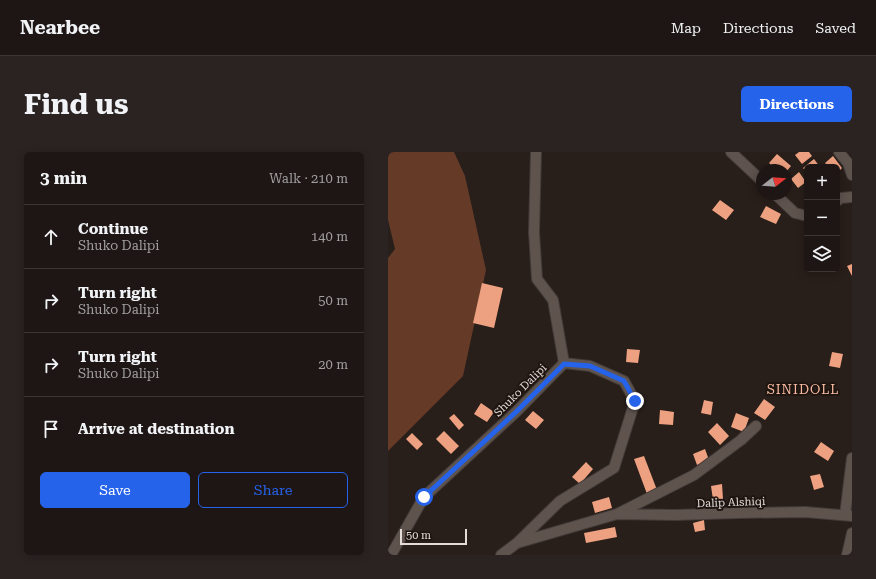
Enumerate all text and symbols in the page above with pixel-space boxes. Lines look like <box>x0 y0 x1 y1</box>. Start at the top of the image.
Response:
text: Nearbee <box>20 16 100 39</box>
text: Map <box>671 20 701 36</box>
text: Directions <box>723 20 793 36</box>
text: Saved <box>815 20 856 36</box>
button: Directions <box>741 86 852 122</box>
text: Find us <box>24 88 128 121</box>
north arrow <box>756 164 792 200</box>
map controls <box>804 164 840 272</box>
button: + <box>804 164 840 200</box>
text: 3 min <box>40 168 87 188</box>
text: Walk · 210 m <box>269 171 348 186</box>
button: − <box>804 200 840 236</box>
text: Continue <box>78 220 148 238</box>
icon: ahead <box>40 226 62 248</box>
text: 140 m <box>311 229 348 244</box>
button: layers <box>804 236 840 272</box>
text: Shuko Dalipi <box>78 238 160 253</box>
text: Turn right <box>78 284 157 302</box>
icon: right <box>40 290 62 312</box>
text: 50 m <box>318 293 348 308</box>
text: Shuko Dalipi <box>78 302 160 317</box>
text: Turn right <box>78 348 157 366</box>
icon: right <box>40 354 62 376</box>
text: 20 m <box>318 357 348 372</box>
street label: Shuko Dalipi <box>491 361 550 419</box>
text: Shuko Dalipi <box>78 366 160 381</box>
district label: SINIDOLL <box>767 382 839 397</box>
route end <box>626 392 644 410</box>
icon: arrive <box>40 418 62 440</box>
text: Arrive at destination <box>78 420 234 438</box>
button: Save <box>40 472 190 508</box>
button: Share <box>198 472 348 508</box>
route start <box>415 488 433 506</box>
street label: Dalip Alshiqi <box>696 495 766 510</box>
scale bar <box>400 527 467 546</box>
text: 50 m <box>406 529 431 542</box>

